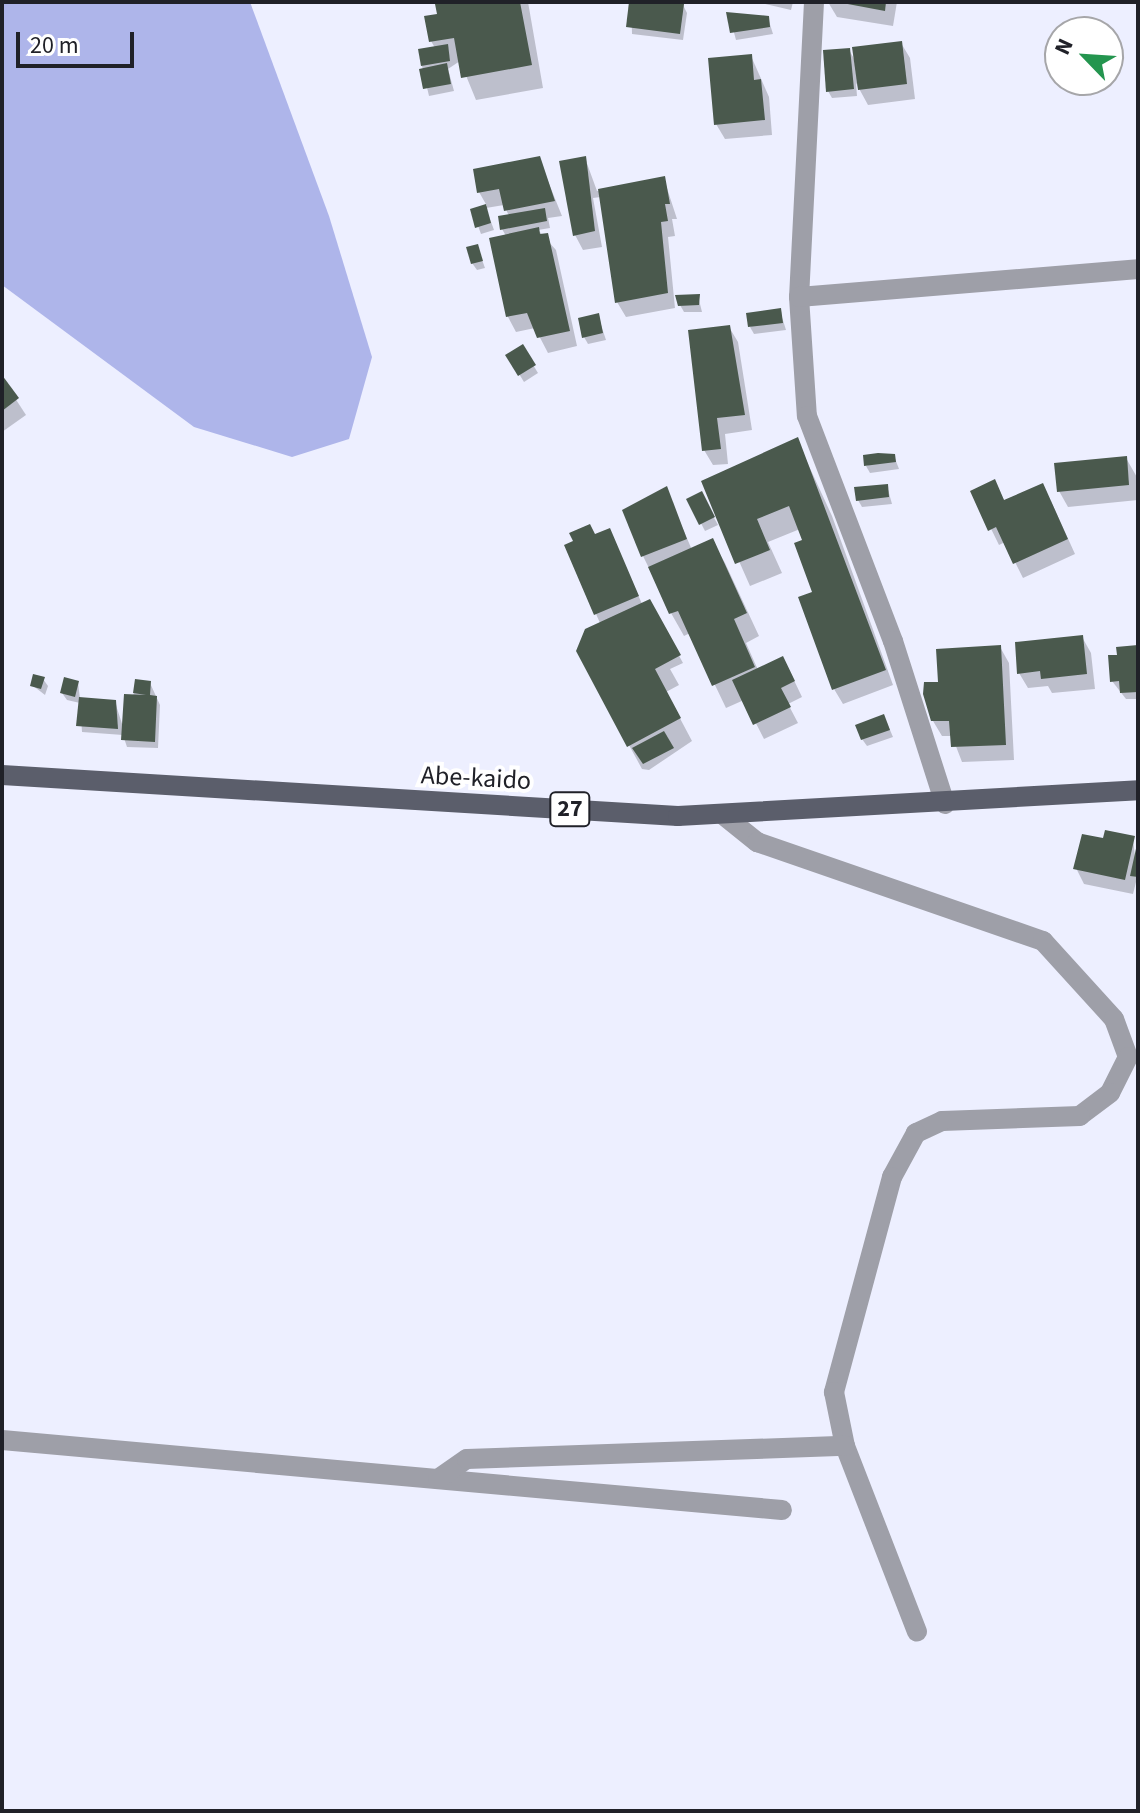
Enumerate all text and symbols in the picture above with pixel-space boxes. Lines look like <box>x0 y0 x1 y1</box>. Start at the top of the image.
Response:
scale bar <box>20 16 138 66</box>
north arrow <box>1044 16 1124 96</box>
text: 20 m <box>30 28 79 63</box>
text: N <box>1046 33 1082 60</box>
street label: Abe-kaido <box>420 760 532 796</box>
road number: 27 <box>548 789 592 829</box>

